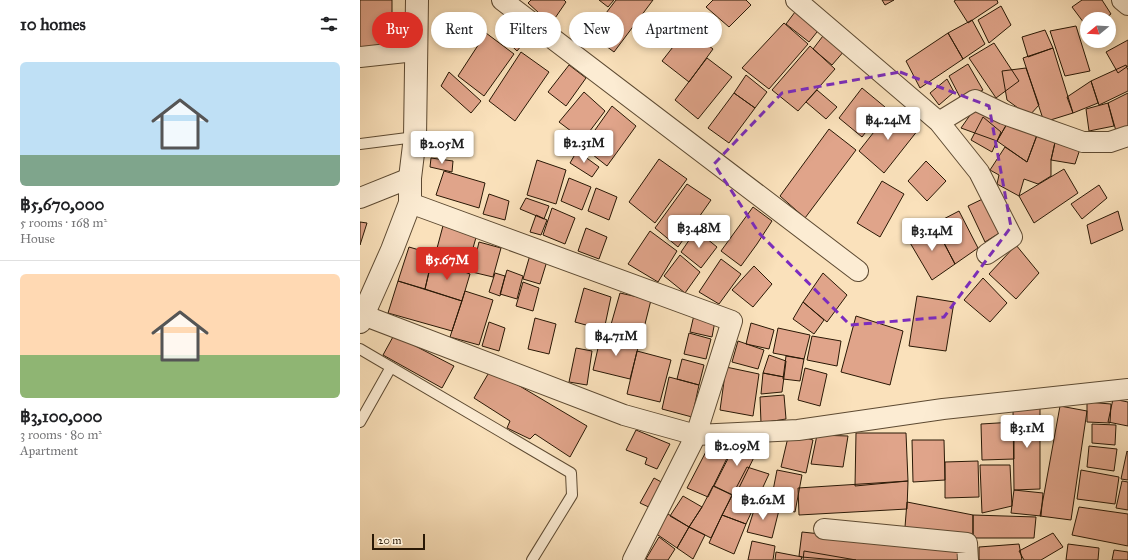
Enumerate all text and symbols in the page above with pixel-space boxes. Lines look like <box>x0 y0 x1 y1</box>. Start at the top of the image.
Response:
chip: Buy <box>372 12 423 48</box>
chip: Rent <box>431 12 487 48</box>
chip: Filters <box>495 12 561 48</box>
chip: New <box>569 12 624 48</box>
chip: Apartment <box>632 12 722 48</box>
north arrow <box>1080 12 1116 48</box>
map controls <box>1080 12 1116 48</box>
icon: filters <box>318 13 340 35</box>
text: 10 homes <box>20 14 86 35</box>
icon: home <box>144 88 216 160</box>
pin: ฿4.24M <box>855 107 921 141</box>
text: ฿4.24M <box>865 112 911 128</box>
pin: ฿2.31M <box>551 130 617 164</box>
pin: ฿2.05M <box>409 131 475 165</box>
text: ฿2.31M <box>563 135 605 151</box>
text: ฿2.05M <box>420 136 464 152</box>
text: ฿5,670,000 <box>20 194 104 215</box>
text: 5 rooms · 168 m² <box>20 215 107 231</box>
pin: ฿3.48M <box>666 215 732 249</box>
pin: ฿3.14M <box>899 218 965 252</box>
text: ฿3.48M <box>677 220 721 236</box>
text: ฿3.14M <box>911 223 953 239</box>
text: House <box>20 231 55 247</box>
pin: ฿5.67M <box>414 247 480 281</box>
text: ฿5.67M <box>425 252 469 268</box>
icon: home <box>144 300 216 372</box>
pin: ฿4.71M <box>583 323 649 357</box>
text: ฿4.71M <box>594 328 638 344</box>
text: ฿3,100,000 <box>20 406 103 427</box>
pin: ฿3.1M <box>999 415 1055 449</box>
text: ฿3.1M <box>1010 420 1044 436</box>
text: 3 rooms · 80 m² <box>20 427 102 443</box>
pin: ฿2.09M <box>704 433 770 467</box>
text: ฿2.09M <box>714 438 760 454</box>
text: Apartment <box>20 443 78 459</box>
pin: ฿2.62M <box>730 487 796 521</box>
text: ฿2.62M <box>741 492 785 508</box>
scale bar <box>372 532 425 551</box>
text: 20 m <box>378 534 401 547</box>

